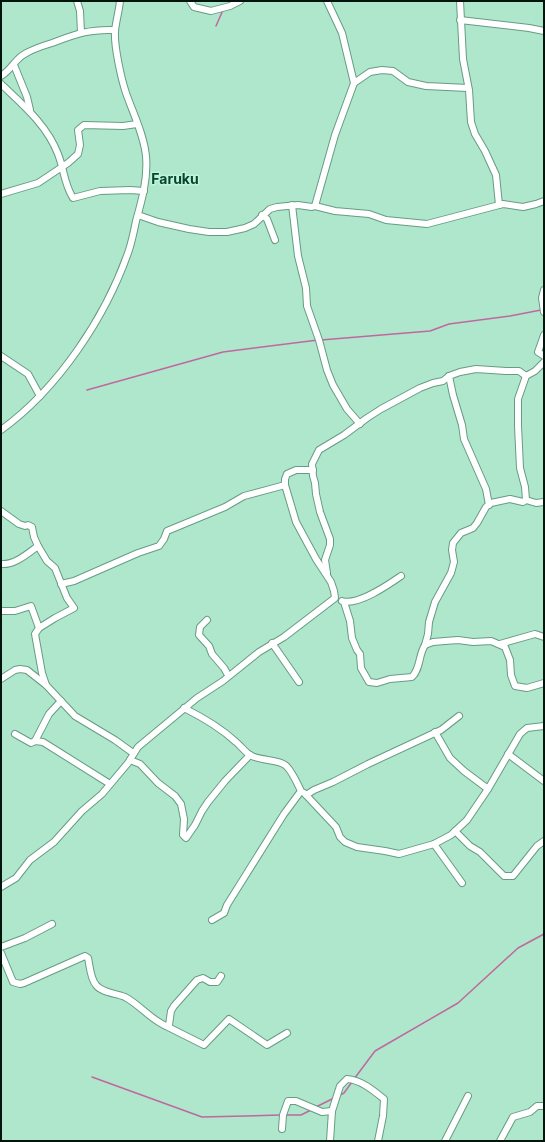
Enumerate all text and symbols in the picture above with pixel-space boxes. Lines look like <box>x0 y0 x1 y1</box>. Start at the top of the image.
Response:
district label: Faruku <box>151 170 199 187</box>

